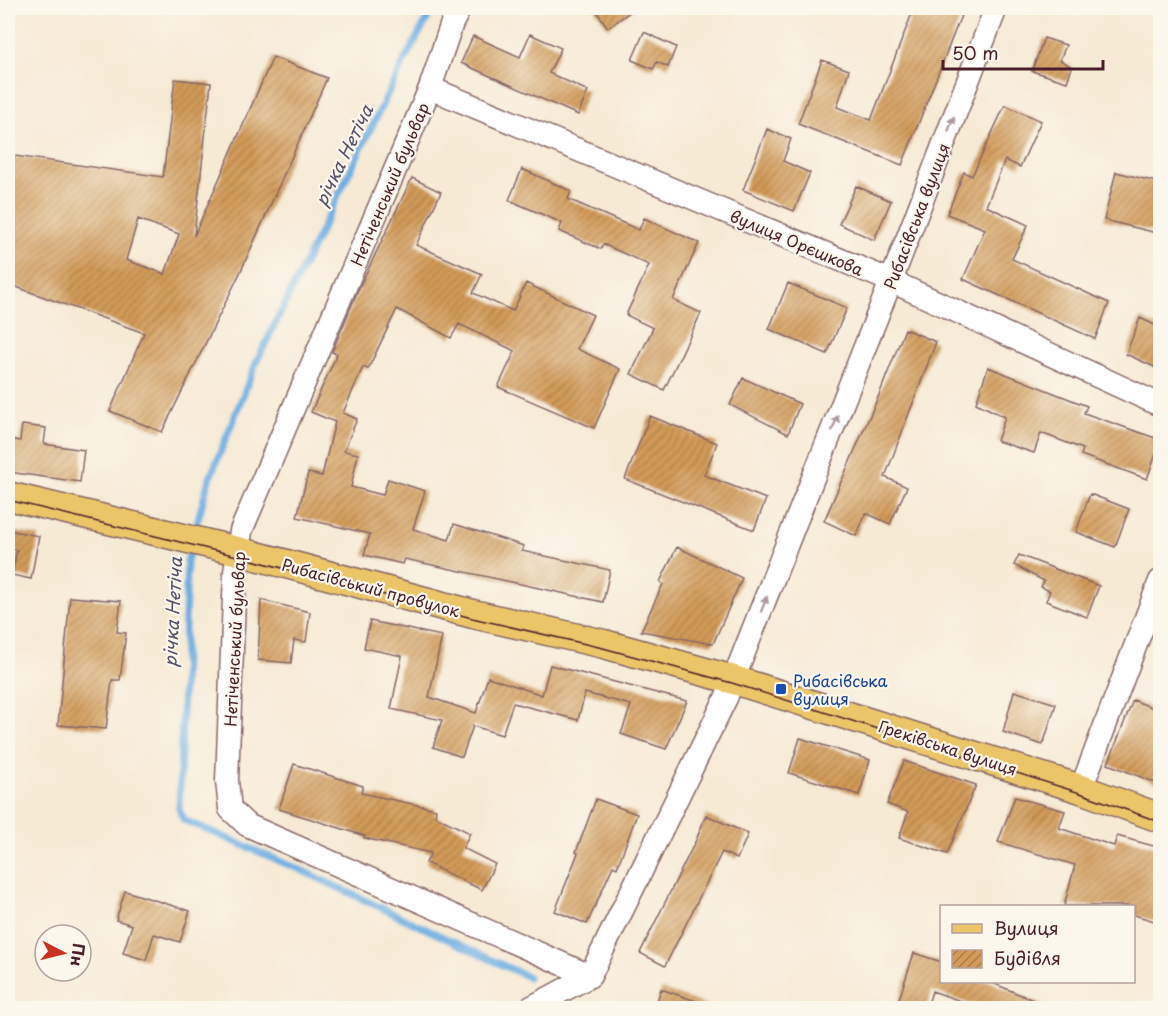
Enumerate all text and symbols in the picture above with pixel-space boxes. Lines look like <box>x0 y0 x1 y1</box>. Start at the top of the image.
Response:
scale bar <box>943 33 1104 71</box>
text: 50 m <box>952 39 999 66</box>
street label: Нетіченський бульвар <box>344 98 434 269</box>
water label: річка Нетіча <box>307 99 380 210</box>
one-way arrow <box>946 114 956 132</box>
street label: Рибасівська вулиця <box>877 139 955 293</box>
street label: вулиця Орєшкова <box>727 203 867 281</box>
one-way arrow <box>831 414 840 432</box>
street label: Нетіченський бульвар <box>217 551 251 727</box>
street label: Рибасівський провулок <box>279 552 463 622</box>
water label: річка Нетіча <box>156 556 188 667</box>
one-way arrow <box>759 595 769 613</box>
place label: Рибасівська вулиця <box>793 668 887 710</box>
marker: Рибасівська вулиця <box>774 682 788 696</box>
street label: Греківська вулиця <box>876 713 1020 781</box>
legend <box>940 905 1135 983</box>
text: Вулиця <box>994 914 1059 941</box>
north arrow <box>33 923 93 983</box>
text: Пн <box>66 942 92 968</box>
text: Будівля <box>994 944 1061 971</box>

